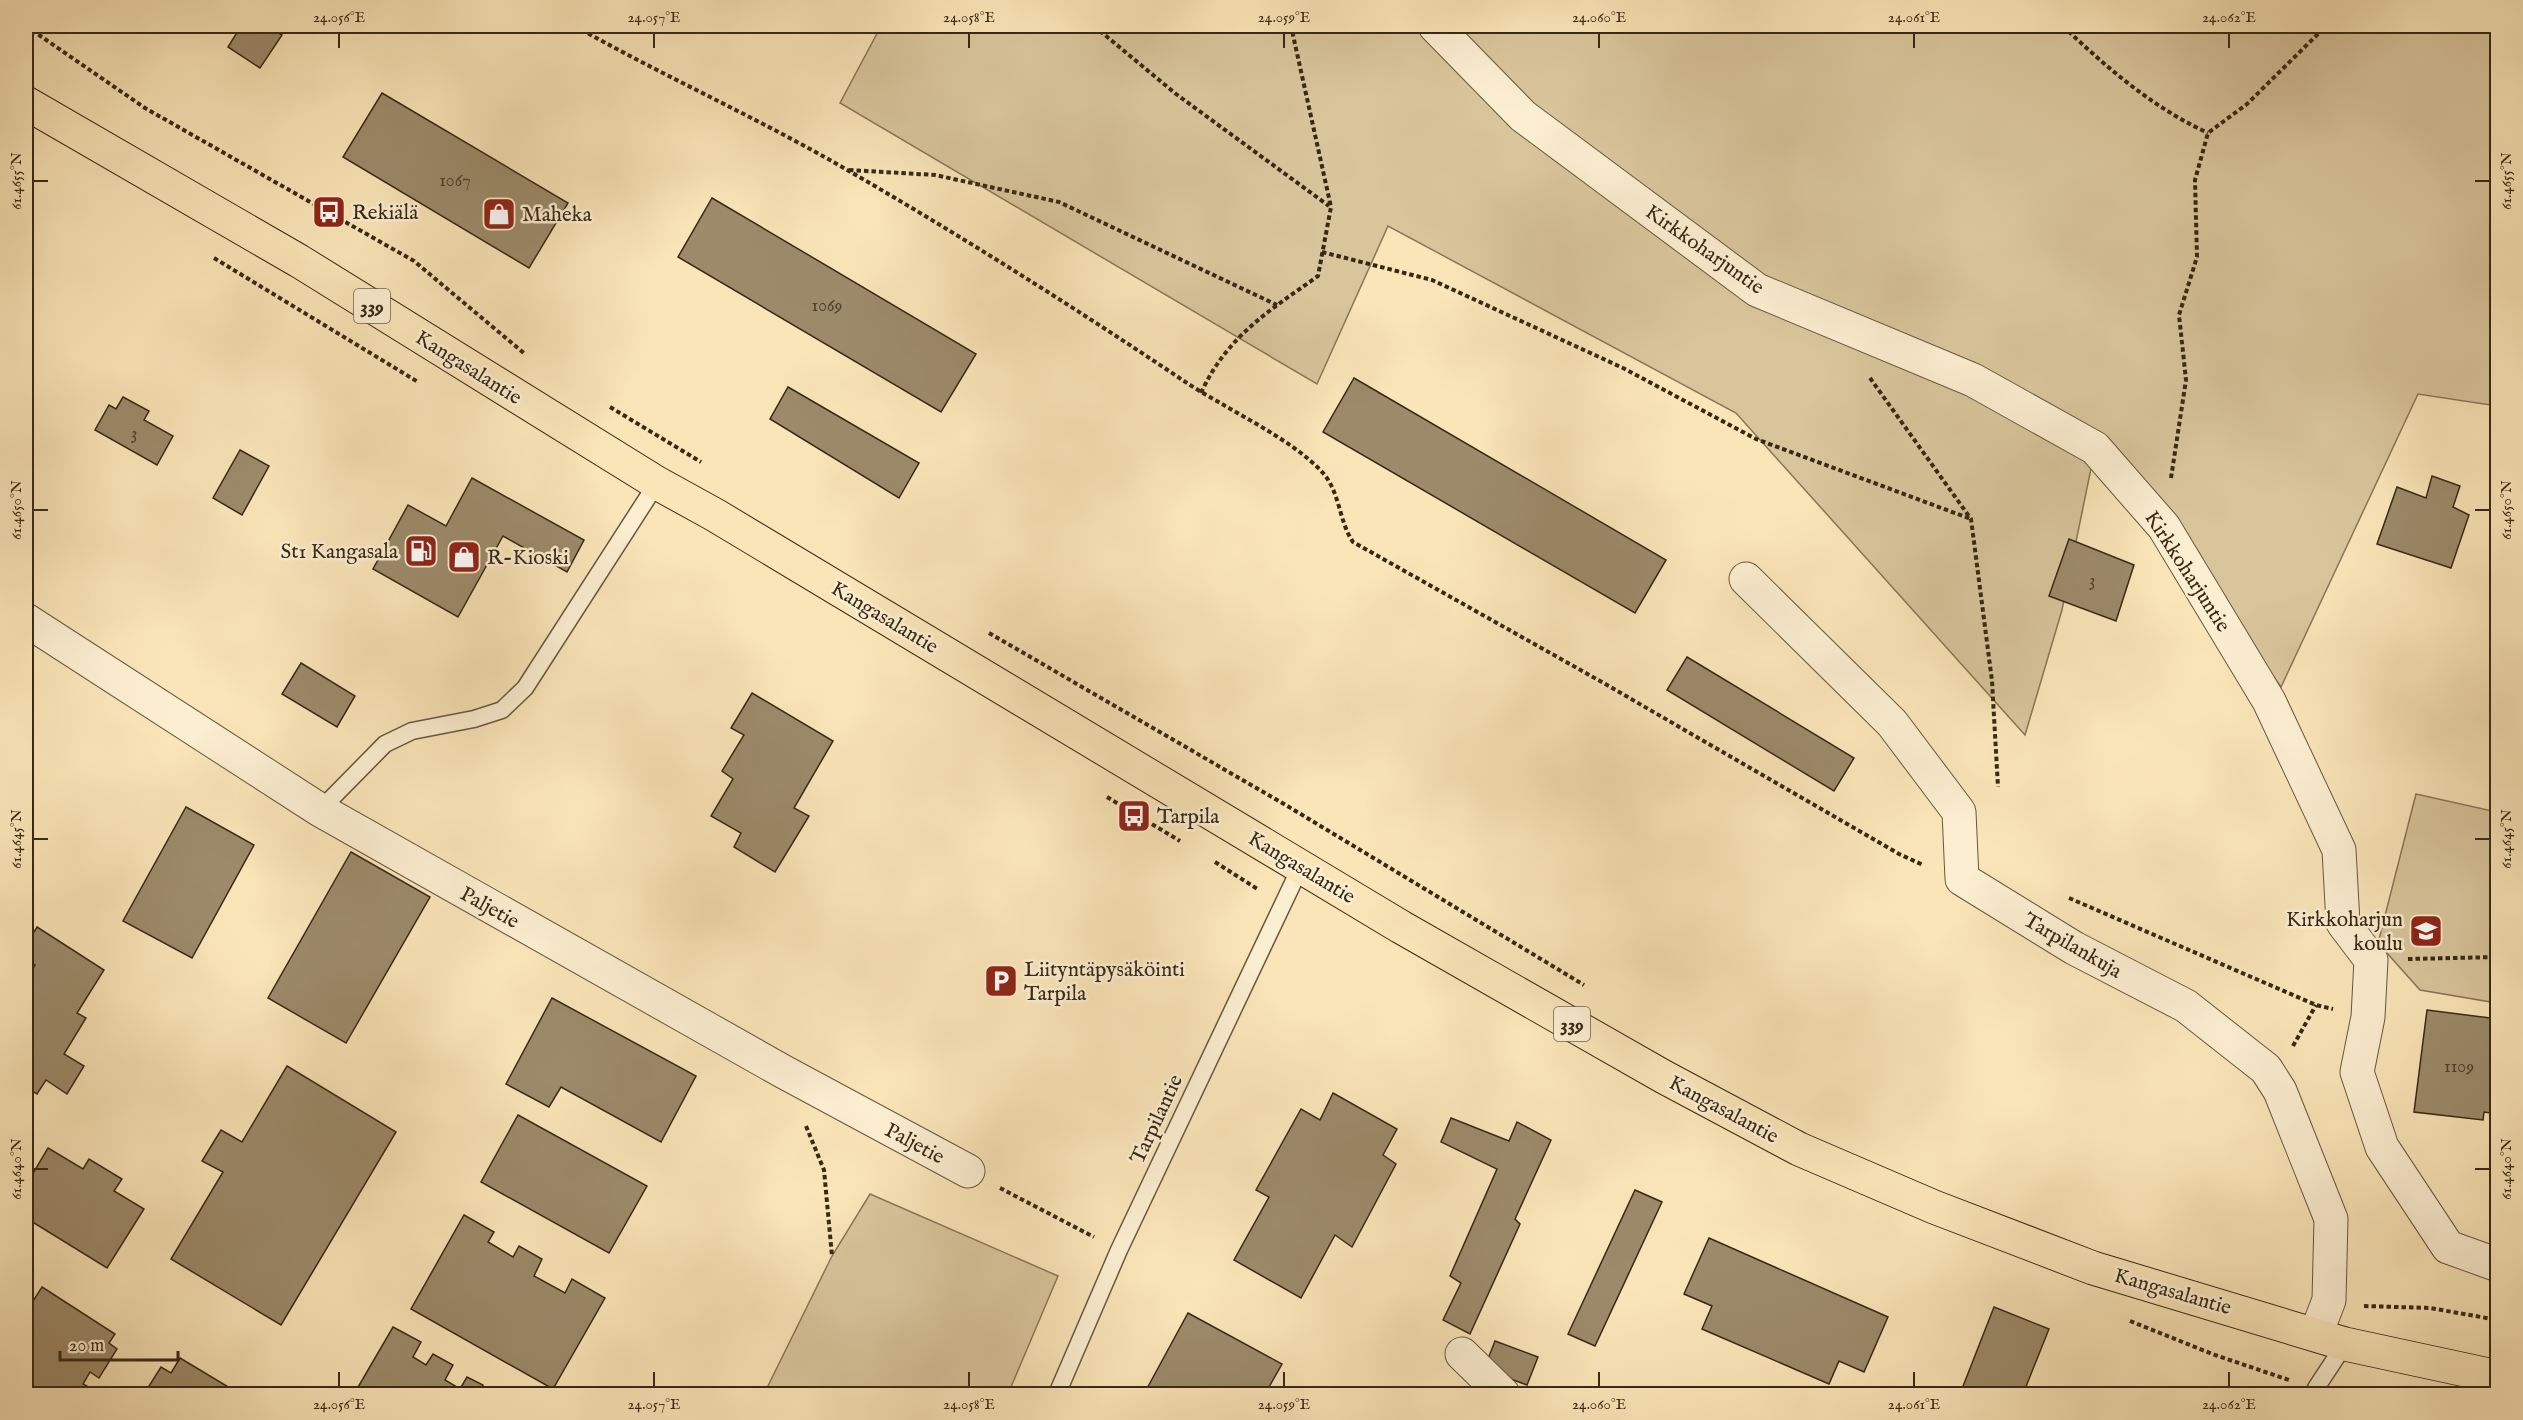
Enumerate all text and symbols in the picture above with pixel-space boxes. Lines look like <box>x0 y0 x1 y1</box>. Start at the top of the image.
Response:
text: 24.056°E <box>313 8 365 27</box>
text: 24.057°E <box>628 8 680 27</box>
text: 24.058°E <box>943 8 995 27</box>
text: 24.059°E <box>1258 8 1310 27</box>
text: 24.060°E <box>1572 8 1626 27</box>
text: 24.061°E <box>1888 8 1940 27</box>
text: 24.062°E <box>2202 8 2256 27</box>
text: 61.4655°N <box>7 152 26 210</box>
text: 61.4655°N <box>2497 152 2516 210</box>
house number: 1067 <box>439 170 471 193</box>
bus stop icon: Rekiälä <box>311 194 347 230</box>
shop icon: Maheka <box>481 196 517 232</box>
street label: Kirkkoharjuntie <box>1639 199 1769 301</box>
place label: Rekiälä <box>352 200 419 227</box>
place label: Maheka <box>522 202 593 229</box>
road number: 339 <box>354 289 390 323</box>
house number: 1069 <box>812 295 842 318</box>
street label: Kangasalantie <box>410 325 527 412</box>
house number: 3 <box>131 423 137 446</box>
text: 61.4650°N <box>7 480 26 540</box>
text: 61.4650°N <box>2497 480 2516 540</box>
street label: Kirkkoharjuntie <box>2137 506 2236 638</box>
fuel station icon: St1 Kangasala <box>403 533 439 569</box>
place label: St1 Kangasala <box>280 539 399 566</box>
shop icon: R-Kioski <box>446 539 482 575</box>
place label: R-Kioski <box>487 545 569 572</box>
house number: 3 <box>2089 570 2095 593</box>
street label: Kangasalantie <box>826 576 943 661</box>
bus stop icon: Tarpila <box>1116 798 1152 834</box>
place label: Tarpila <box>1157 804 1220 831</box>
text: 61.4645°N <box>7 809 26 869</box>
text: 61.4645°N <box>2497 809 2516 869</box>
street label: Kangasalantie <box>1243 826 1360 911</box>
street label: Paljetie <box>455 881 524 936</box>
street label: Tarpilankuja <box>2018 907 2127 986</box>
place label: Kirkkoharjun koulu <box>2286 907 2403 958</box>
school or university icon: Kirkkoharjun koulu <box>2408 913 2444 949</box>
place label: Liityntäpysäköinti Tarpila <box>1024 957 1185 1008</box>
parking icon: Liityntäpysäköinti Tarpila <box>983 963 1019 999</box>
road number: 339 <box>1554 1007 1590 1041</box>
house number: 1109 <box>2444 1056 2474 1079</box>
street label: Tarpilantie <box>1125 1070 1190 1169</box>
street label: Kangasalantie <box>1664 1070 1783 1151</box>
street label: Paljetie <box>880 1117 949 1171</box>
text: 61.4640°N <box>7 1138 26 1200</box>
text: 61.4640°N <box>2497 1138 2516 1200</box>
street label: Kangasalantie <box>2111 1263 2235 1322</box>
scale bar <box>60 1324 178 1362</box>
text: 20 m <box>69 1335 104 1358</box>
text: 24.056°E <box>313 1395 365 1414</box>
text: 24.057°E <box>628 1395 680 1414</box>
text: 24.058°E <box>943 1395 995 1414</box>
text: 24.059°E <box>1258 1395 1310 1414</box>
text: 24.060°E <box>1572 1395 1626 1414</box>
text: 24.061°E <box>1888 1395 1940 1414</box>
text: 24.062°E <box>2202 1395 2256 1414</box>

